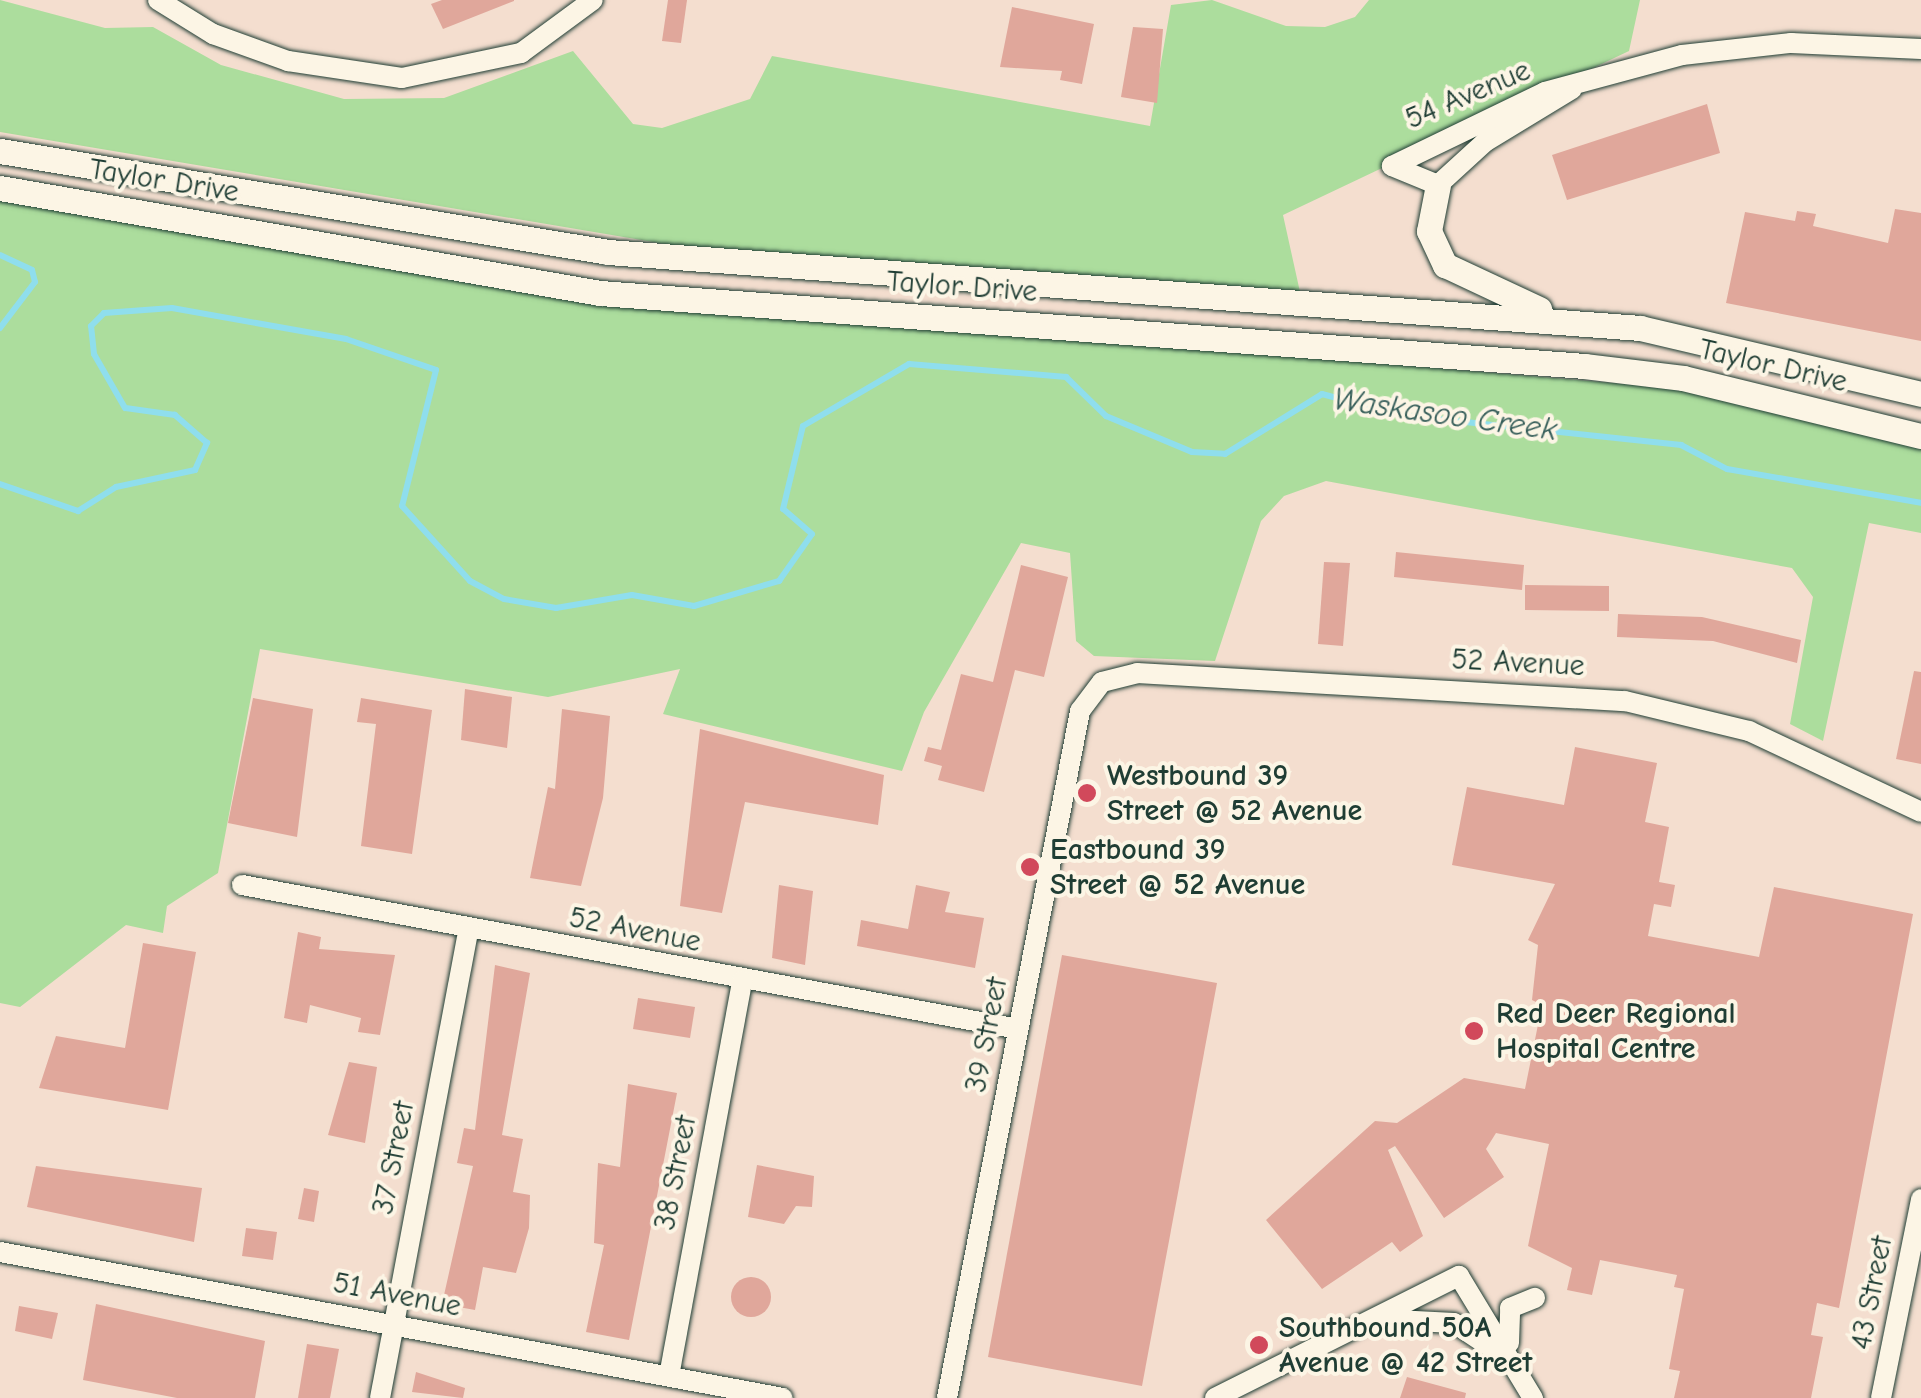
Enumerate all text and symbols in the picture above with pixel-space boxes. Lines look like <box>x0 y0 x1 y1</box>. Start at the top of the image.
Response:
street label: 54 Avenue <box>1400 53 1536 137</box>
street label: Taylor Drive <box>87 151 241 211</box>
street label: Taylor Drive <box>886 264 1038 310</box>
street label: Taylor Drive <box>1696 332 1850 400</box>
water label: Waskasoo Creek <box>1331 380 1559 450</box>
street label: 52 Avenue <box>1450 642 1586 684</box>
place label: Westbound 39 Street @ 52 Avenue <box>1107 758 1362 828</box>
marker: Westbound 39 Street @ 52 Avenue <box>1076 782 1098 804</box>
place label: Eastbound 39 Street @ 52 Avenue <box>1050 832 1305 902</box>
marker: Eastbound 39 Street @ 52 Avenue <box>1019 856 1041 878</box>
street label: 52 Avenue <box>566 900 704 960</box>
street label: 39 Street <box>958 975 1016 1095</box>
place label: Red Deer Regional Hospital Centre <box>1496 996 1736 1066</box>
marker: Red Deer Regional Hospital Centre <box>1461 1018 1487 1044</box>
street label: 37 Street <box>365 1098 423 1218</box>
street label: 38 Street <box>647 1113 705 1233</box>
street label: 43 Street <box>1843 1233 1901 1353</box>
street label: 51 Avenue <box>330 1265 464 1325</box>
place label: Southbound 50A Avenue @ 42 Street <box>1279 1310 1532 1380</box>
marker: Southbound 50A Avenue @ 42 Street <box>1248 1334 1270 1356</box>

